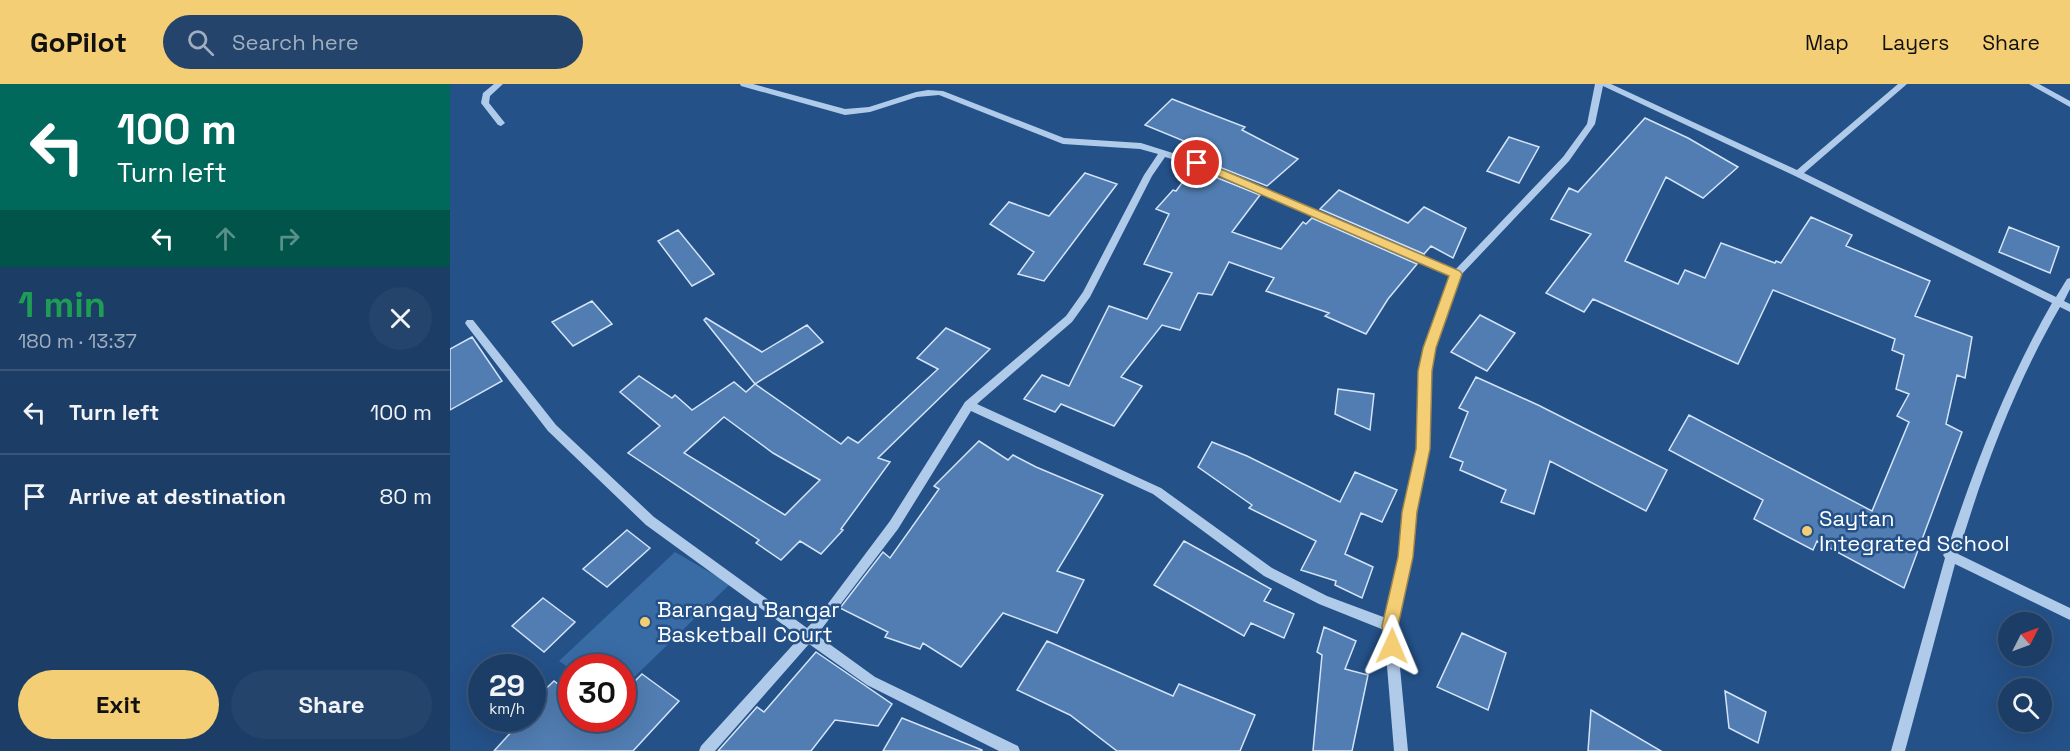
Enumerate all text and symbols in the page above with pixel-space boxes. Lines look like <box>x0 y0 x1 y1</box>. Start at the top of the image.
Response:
search box <box>163 15 583 69</box>
text: GoPilot <box>30 24 127 60</box>
icon: search <box>184 26 217 59</box>
text: Search here <box>232 28 359 56</box>
text: Map <box>1805 29 1849 56</box>
text: Layers <box>1882 29 1949 56</box>
text: Share <box>1982 29 2040 56</box>
text: 100 m <box>117 103 237 156</box>
icon: left <box>18 108 96 186</box>
pin <box>1171 137 1222 188</box>
icon: arrive <box>1180 146 1213 179</box>
text: Turn left <box>117 155 227 190</box>
icon: left <box>146 222 179 255</box>
icon: ahead <box>209 222 242 255</box>
icon: right <box>272 222 305 255</box>
text: 1 min <box>18 282 106 328</box>
button: close <box>369 287 432 350</box>
text: 180 m · 13:37 <box>18 328 137 354</box>
icon: left <box>18 396 51 429</box>
text: Turn left <box>69 398 159 426</box>
text: 100 m <box>370 398 432 426</box>
icon: arrive <box>18 480 51 513</box>
text: Arrive at destination <box>69 482 286 510</box>
text: 80 m <box>380 482 432 510</box>
place label: Saytan Integrated School <box>1819 504 2010 557</box>
marker: Saytan Integrated School <box>1800 524 1814 538</box>
place label: Barangay Bangar Basketball Court <box>657 595 840 648</box>
north arrow <box>1998 612 2052 666</box>
map controls <box>1998 612 2052 732</box>
position arrow <box>1360 614 1424 678</box>
marker: Barangay Bangar Basketball Court <box>638 615 652 629</box>
speed limit sign: 30 <box>558 654 636 732</box>
text: 29 <box>489 666 525 705</box>
button: Exit <box>18 670 219 739</box>
button: Share <box>231 670 432 739</box>
button: search <box>1998 678 2052 732</box>
text: km/h <box>489 699 525 718</box>

